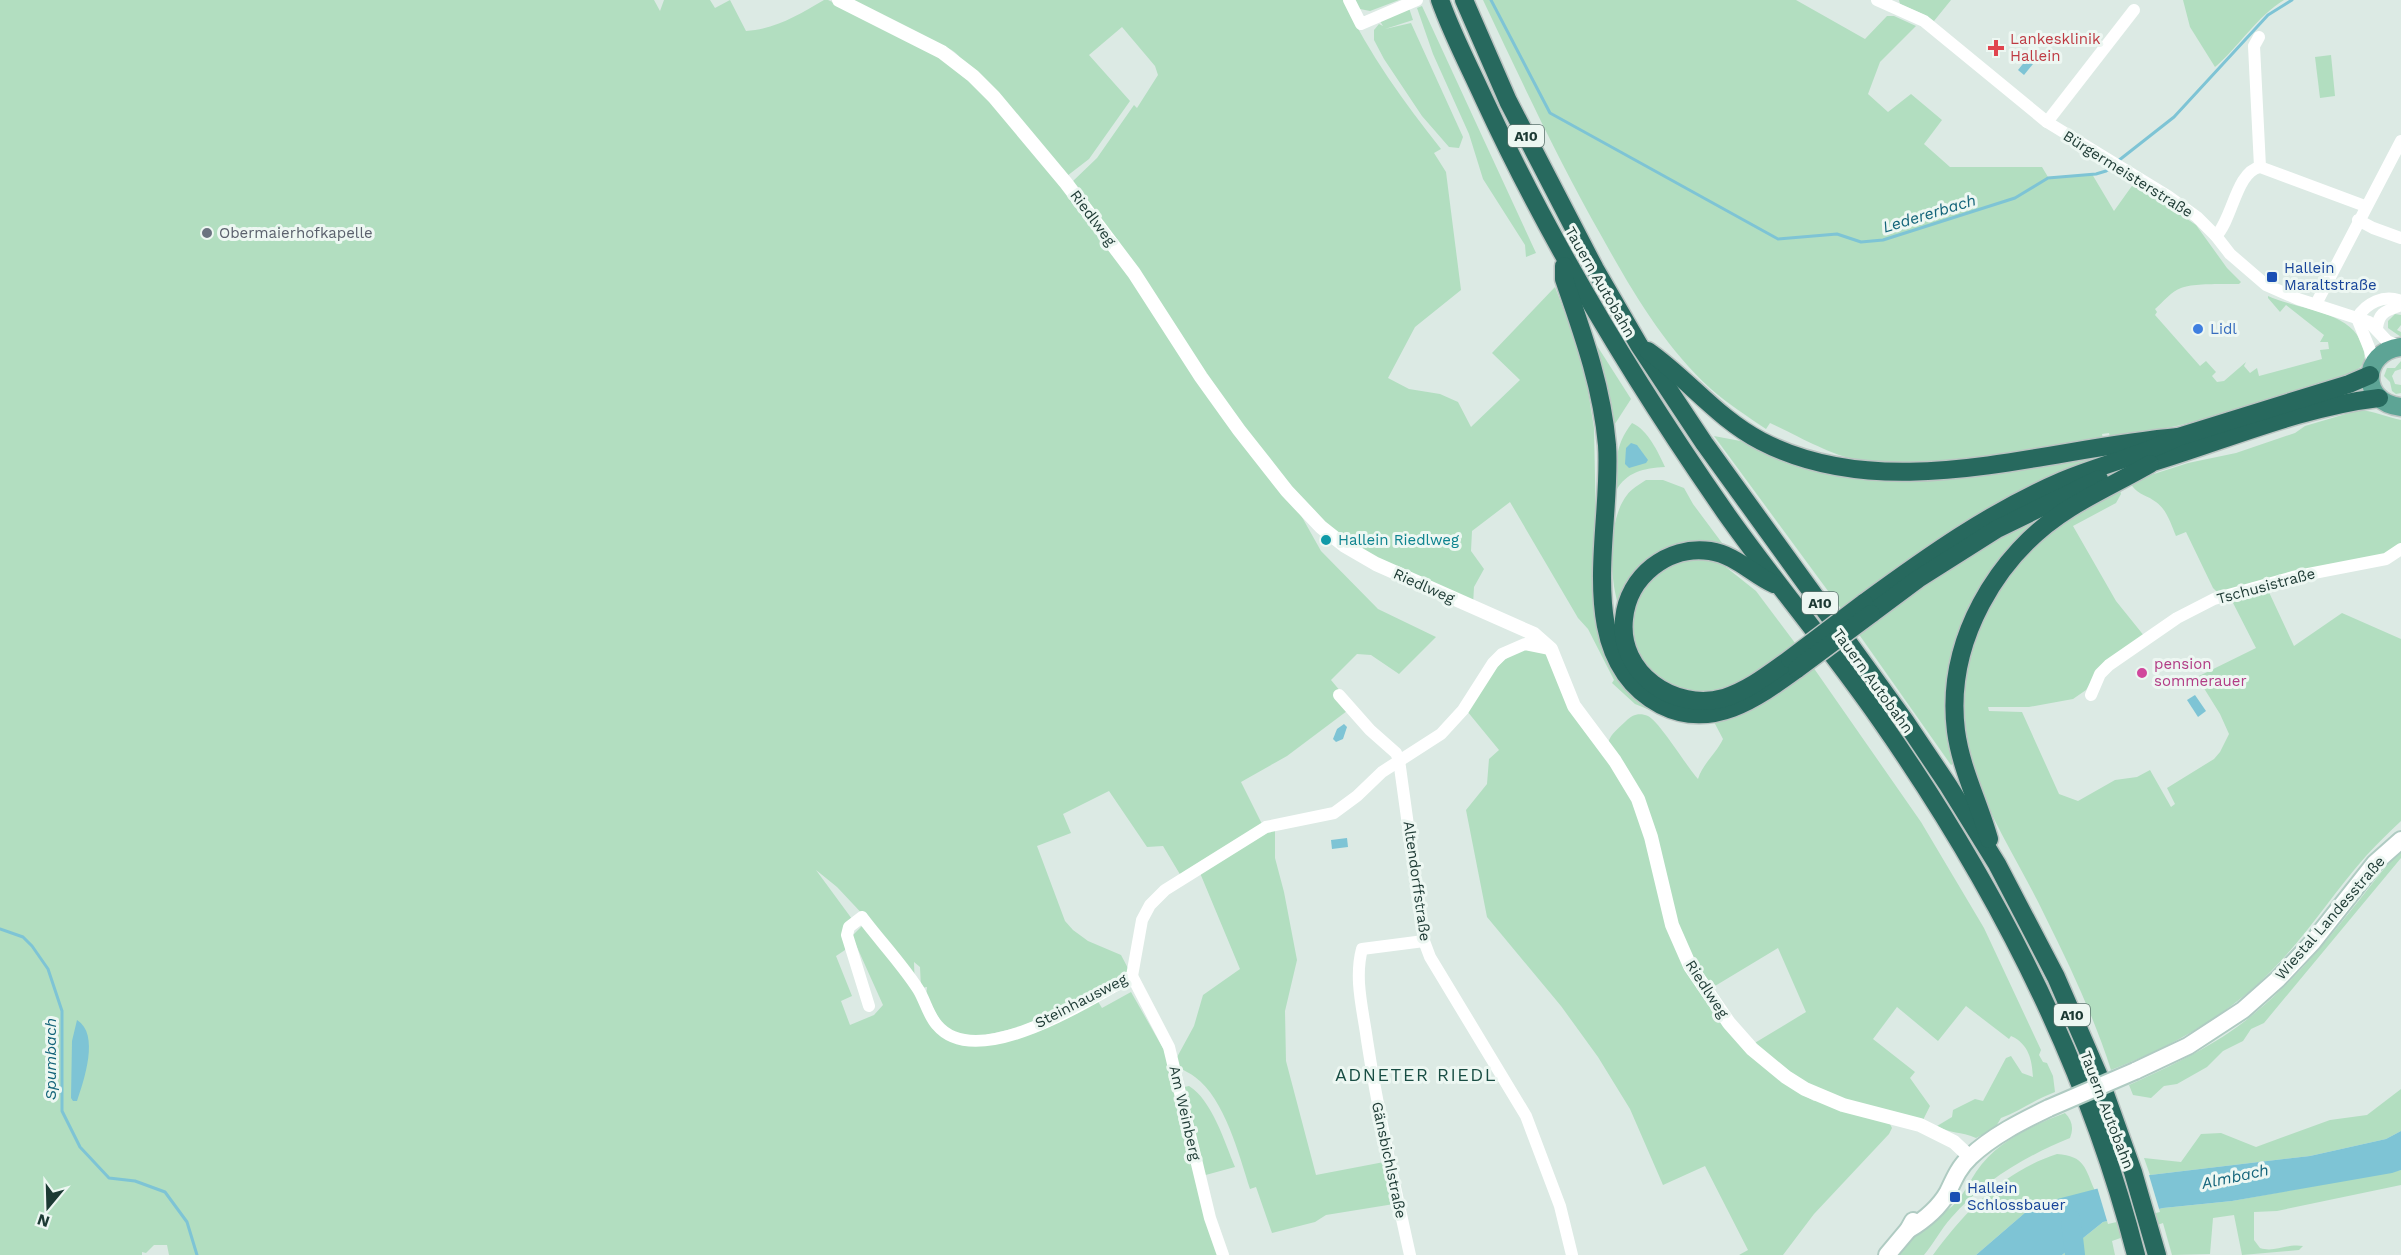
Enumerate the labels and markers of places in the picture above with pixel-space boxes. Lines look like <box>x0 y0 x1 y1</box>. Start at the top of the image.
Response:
place label: Lankesklinik Hallein <box>2010 30 2101 65</box>
marker: Lankesklinik Hallein <box>1987 39 2005 57</box>
place label: Obermaierhofkapelle <box>219 224 373 242</box>
marker: Obermaierhofkapelle <box>200 226 214 240</box>
place label: Hallein Maraltstraße <box>2284 259 2377 294</box>
marker: Hallein Maraltstraße <box>2265 270 2279 284</box>
place label: Lidl <box>2210 320 2237 338</box>
marker: Lidl <box>2191 322 2205 336</box>
place label: Hallein Riedlweg <box>1338 531 1459 549</box>
marker: Hallein Riedlweg <box>1319 533 1333 547</box>
place label: pension sommerauer <box>2154 655 2247 690</box>
marker: pension sommerauer <box>2135 666 2149 680</box>
place label: Hallein Schlossbauer <box>1967 1179 2066 1214</box>
marker: Hallein Schlossbauer <box>1948 1190 1962 1204</box>

